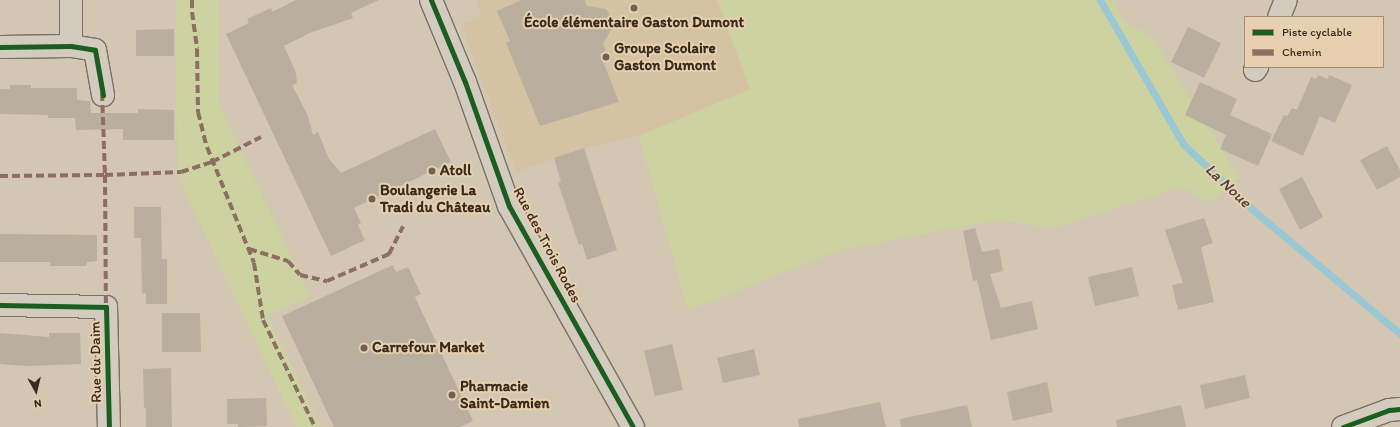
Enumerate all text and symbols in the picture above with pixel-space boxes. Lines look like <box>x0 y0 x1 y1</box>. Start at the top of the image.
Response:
marker: École élémentaire Gaston Dumont <box>629 3 639 13</box>
place label: École élémentaire Gaston Dumont <box>524 14 744 32</box>
legend <box>1244 16 1384 68</box>
text: Piste cyclable <box>1282 25 1352 39</box>
place label: Groupe Scolaire Gaston Dumont <box>614 39 716 74</box>
text: Chemin <box>1282 45 1321 59</box>
marker: Groupe Scolaire Gaston Dumont <box>601 52 611 62</box>
water label: La Noue <box>1201 160 1255 212</box>
place label: Atoll <box>440 162 471 180</box>
marker: Atoll <box>427 166 437 176</box>
place label: Boulangerie La Tradi du Château <box>380 181 490 216</box>
street label: Rue des Trois Rodes <box>509 185 585 305</box>
marker: Boulangerie La Tradi du Château <box>367 194 377 204</box>
street label: Rue du Daim <box>86 321 106 403</box>
place label: Carrefour Market <box>372 339 485 357</box>
marker: Carrefour Market <box>359 343 369 353</box>
north arrow <box>16 371 56 411</box>
place label: Pharmacie Saint-Damien <box>460 377 550 412</box>
marker: Pharmacie Saint-Damien <box>447 390 457 400</box>
text: N <box>33 396 42 410</box>

